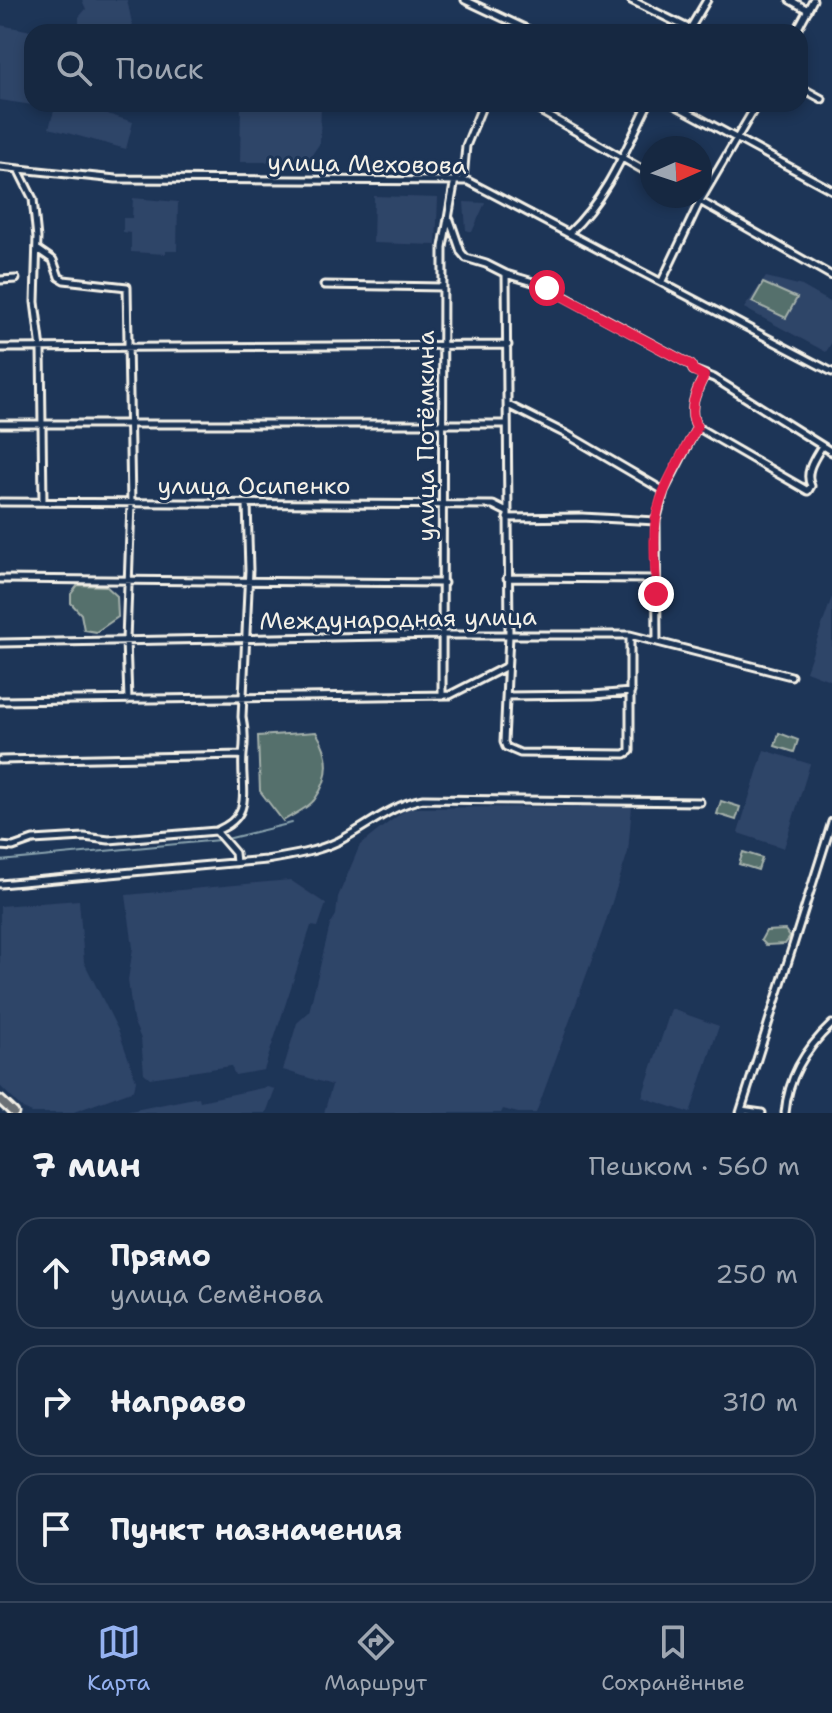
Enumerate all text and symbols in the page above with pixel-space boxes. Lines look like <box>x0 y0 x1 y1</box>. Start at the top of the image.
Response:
search box <box>24 24 808 112</box>
icon: search <box>52 46 96 90</box>
text: Поиск <box>116 48 204 89</box>
north arrow <box>640 136 712 208</box>
street label: улица Меховова <box>267 146 467 182</box>
route start <box>529 270 565 306</box>
street label: улица Потёмкина <box>410 330 442 542</box>
street label: улица Осипенко <box>158 470 351 502</box>
route end <box>638 576 674 612</box>
street label: Международная улица <box>259 601 537 637</box>
text: 7 мин <box>32 1142 141 1188</box>
text: Пешком · 560 m <box>589 1148 800 1183</box>
text: Прямо <box>110 1235 211 1276</box>
icon: ahead <box>34 1251 78 1295</box>
text: 250 m <box>715 1256 798 1291</box>
text: улица Семёнова <box>110 1276 323 1311</box>
icon: right <box>34 1379 78 1423</box>
text: Направо <box>110 1381 246 1422</box>
text: 310 m <box>722 1384 798 1419</box>
icon: arrive <box>34 1507 78 1551</box>
text: Пункт назначения <box>110 1509 402 1550</box>
tab: Карта <box>87 1620 150 1697</box>
tab: Маршрут <box>324 1620 427 1697</box>
tab: Сохранённые <box>601 1620 745 1697</box>

